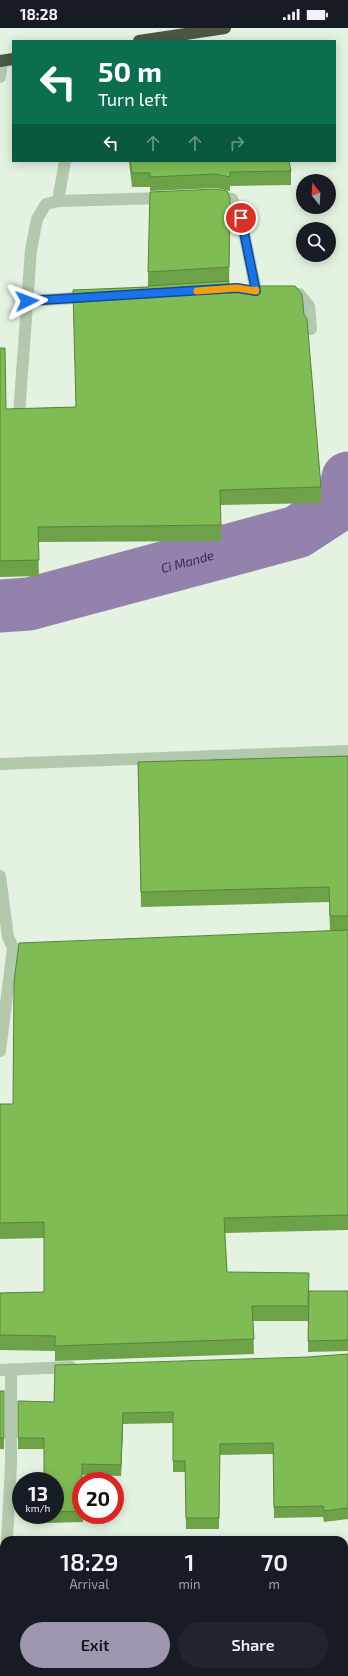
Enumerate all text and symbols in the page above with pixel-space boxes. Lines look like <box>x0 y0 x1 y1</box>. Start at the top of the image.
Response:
text: 18:28 <box>20 5 58 23</box>
text: 50 m <box>98 54 162 88</box>
icon: left <box>32 56 84 108</box>
text: Turn left <box>98 88 168 110</box>
icon: left <box>100 132 122 154</box>
icon: ahead <box>142 132 164 154</box>
icon: ahead <box>184 132 206 154</box>
icon: right <box>226 132 248 154</box>
north arrow <box>296 174 336 214</box>
map controls <box>296 174 336 262</box>
pin <box>224 201 258 235</box>
icon: arrive <box>230 207 252 229</box>
button: search <box>296 222 336 262</box>
position arrow <box>6 280 48 322</box>
water label: Ci Mande <box>159 547 216 576</box>
speed limit sign: 20 <box>72 1472 124 1524</box>
text: 13 <box>28 1481 48 1505</box>
text: km/h <box>26 1502 50 1514</box>
text: 18:29 <box>60 1547 118 1576</box>
text: 1 <box>185 1547 195 1576</box>
text: 70 <box>261 1547 288 1576</box>
text: Arrival <box>69 1576 109 1592</box>
text: min <box>178 1576 201 1592</box>
text: m <box>269 1576 280 1592</box>
button: Exit <box>20 1622 170 1668</box>
button: Share <box>178 1622 328 1668</box>

